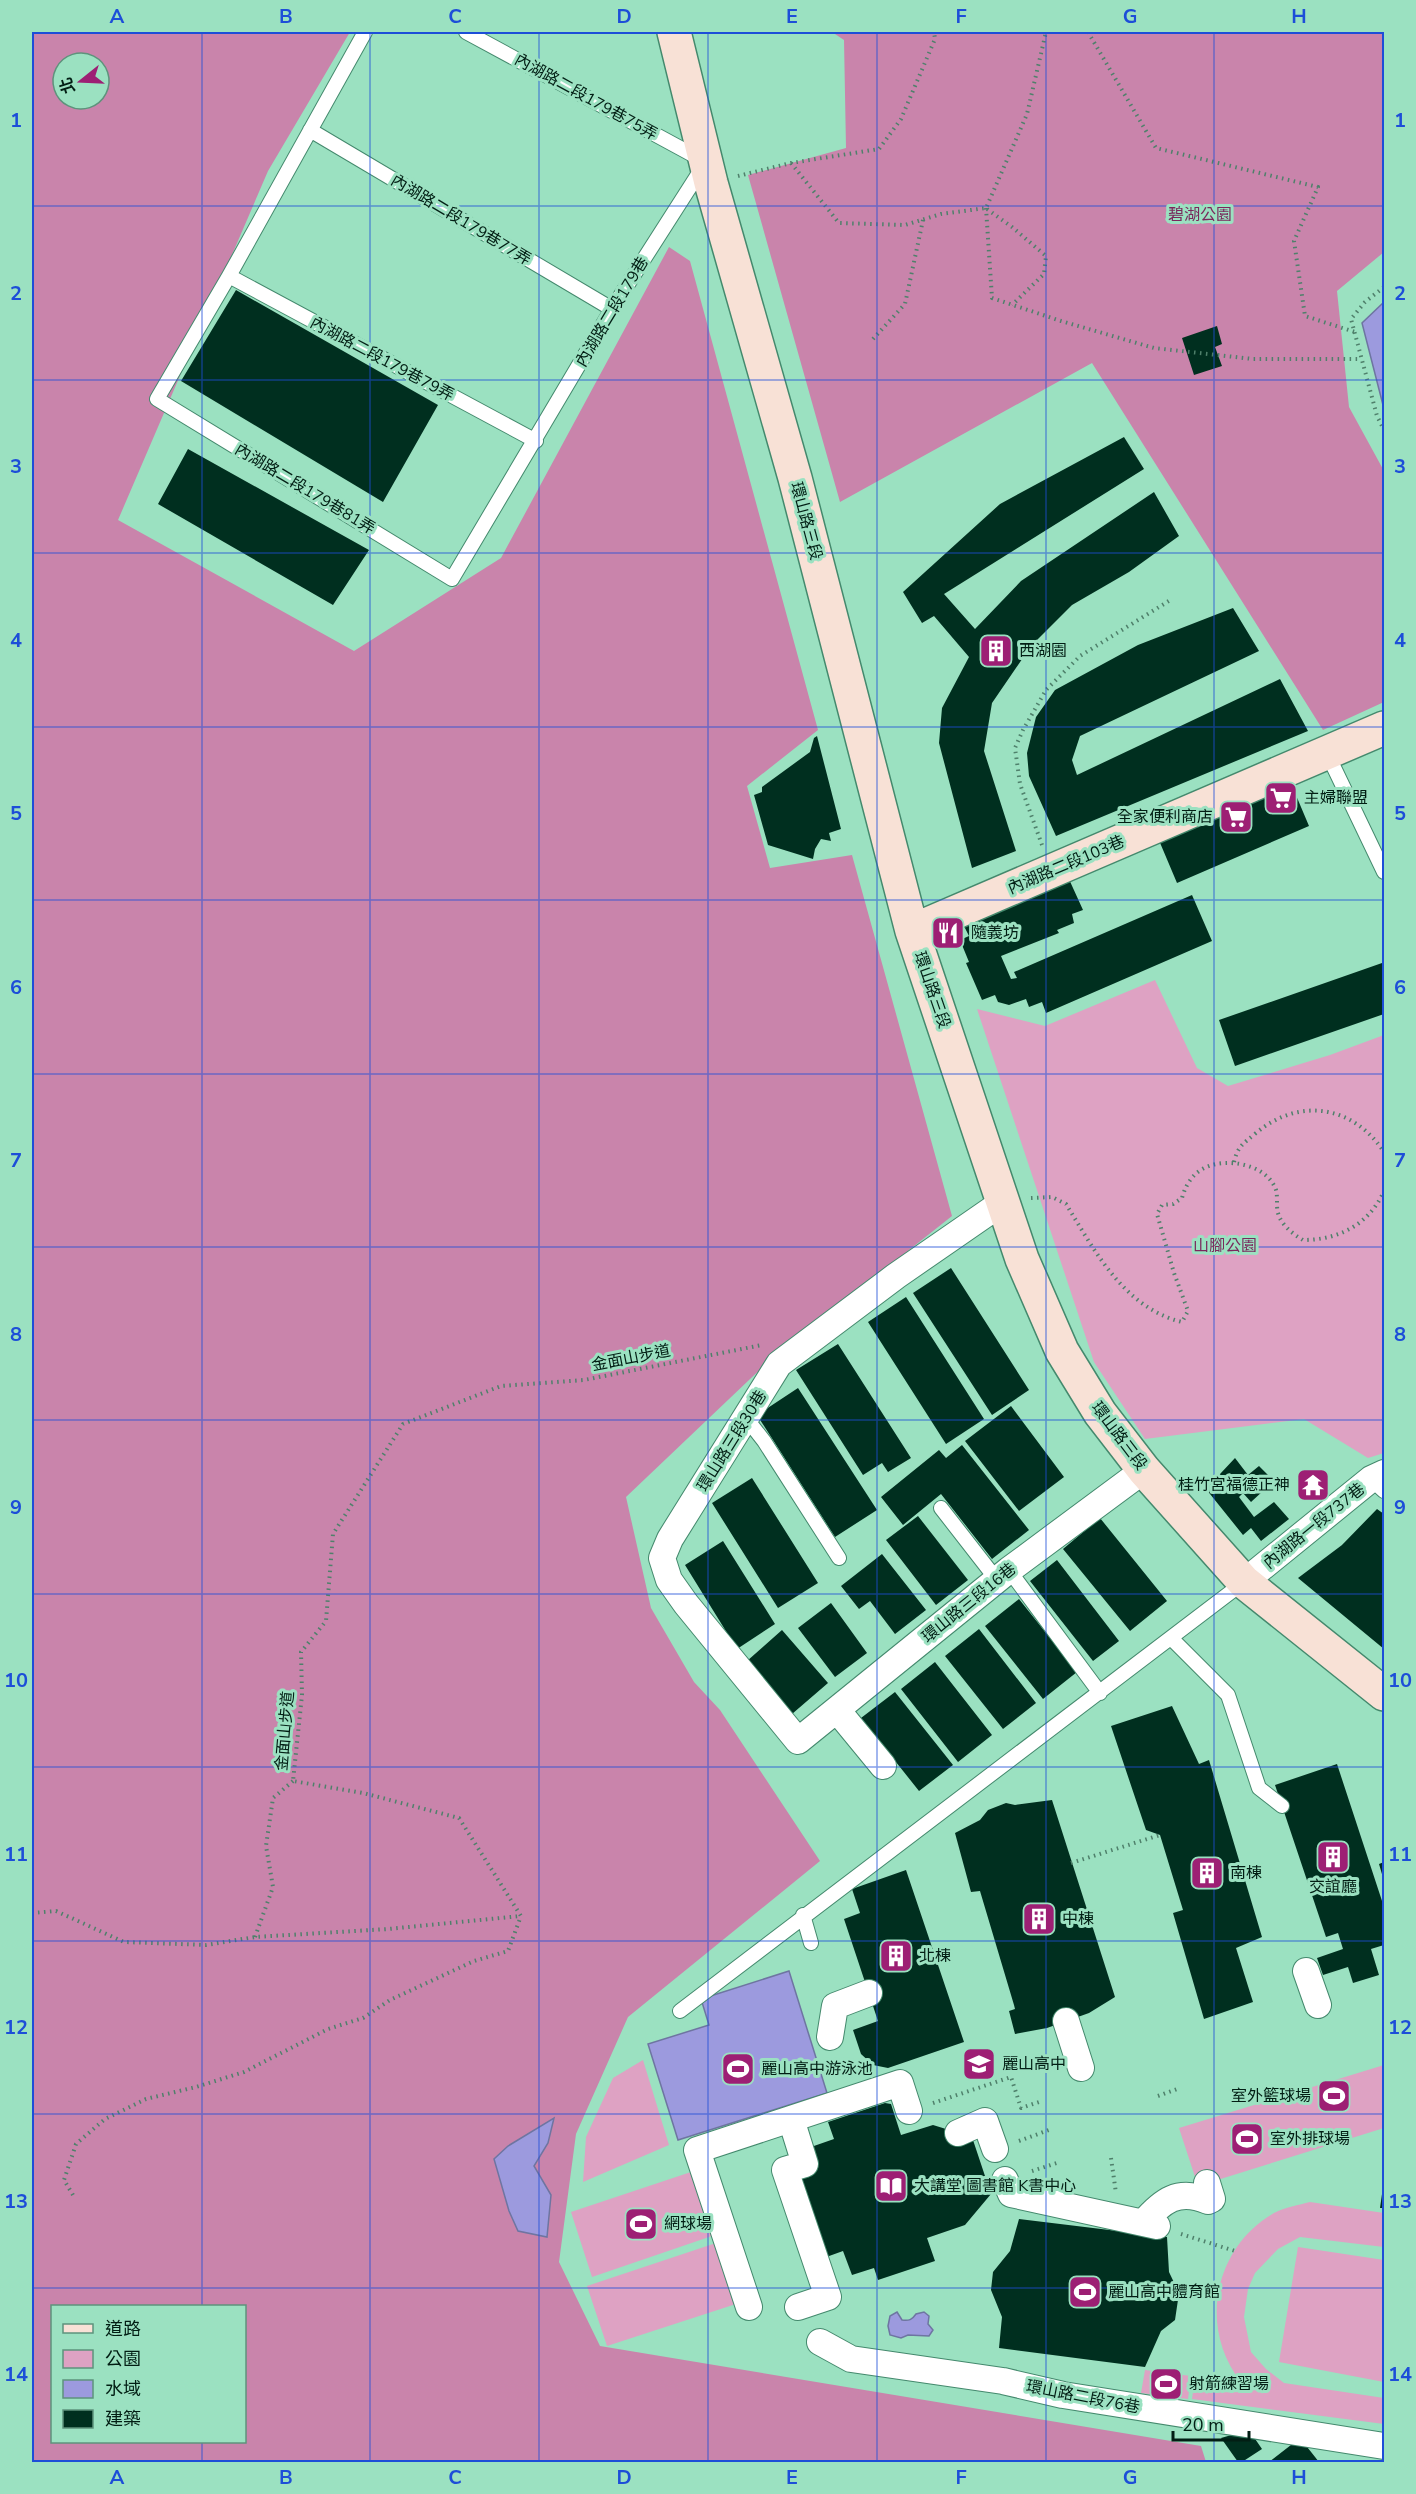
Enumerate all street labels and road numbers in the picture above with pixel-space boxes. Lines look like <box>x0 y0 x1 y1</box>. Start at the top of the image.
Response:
street label: 內湖路二段179巷75弄 <box>511 49 661 145</box>
street label: 內湖路二段179巷77弄 <box>387 169 535 271</box>
street label: 內湖路二段179巷 <box>570 253 654 371</box>
street label: 內湖路二段179巷79弄 <box>306 312 458 406</box>
street label: 內湖路二段179巷81弄 <box>231 438 379 540</box>
street label: 環山路三段 <box>785 480 827 562</box>
street label: 內湖路二段103巷 <box>1004 830 1128 900</box>
street label: 環山路三段 <box>909 949 955 1031</box>
street label: 金面山步道 <box>590 1340 672 1376</box>
street label: 環山路三段30巷 <box>692 1386 772 1496</box>
street label: 環山路三段 <box>1086 1397 1152 1475</box>
street label: 內湖路一段737巷 <box>1259 1478 1369 1574</box>
street label: 環山路三段16巷 <box>917 1558 1021 1648</box>
street label: 金面山步道 <box>271 1690 299 1772</box>
street label: 環山路二段76巷 <box>1024 2375 1142 2419</box>

